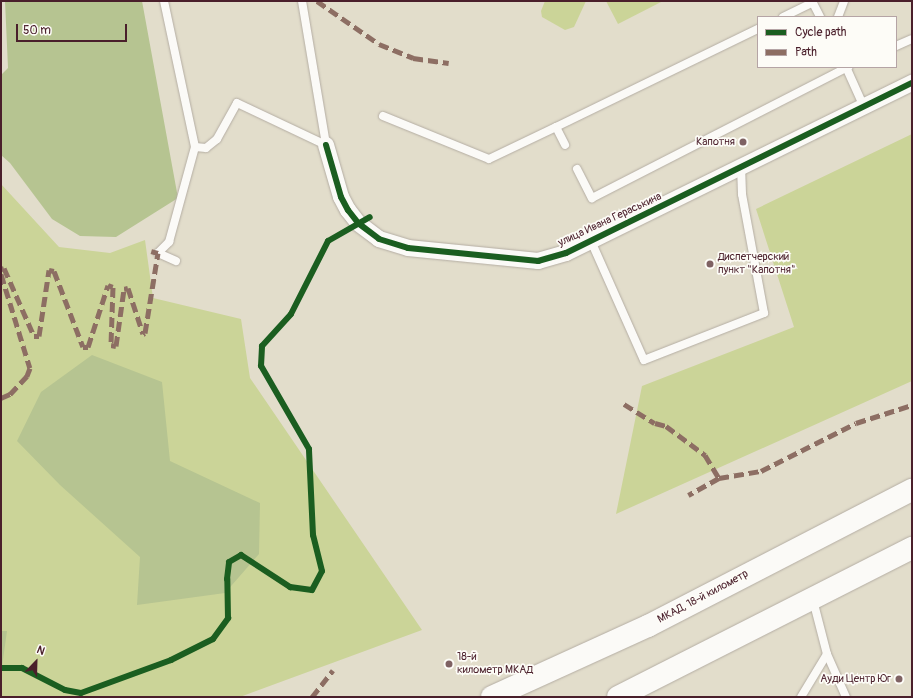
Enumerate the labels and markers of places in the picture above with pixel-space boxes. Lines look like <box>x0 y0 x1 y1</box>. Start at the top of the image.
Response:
place label: Капотня <box>696 135 735 149</box>
marker: Капотня <box>738 137 748 147</box>
place label: Диспетчерский пункт "Капотня" <box>718 251 795 277</box>
marker: Диспетчерский пункт "Капотня" <box>705 259 715 269</box>
place label: 18-й километр МКАД <box>457 651 533 677</box>
marker: 18-й километр МКАД <box>444 659 454 669</box>
place label: Ауди Центр Юг <box>820 672 891 686</box>
marker: Ауди Центр Юг <box>894 674 904 684</box>

